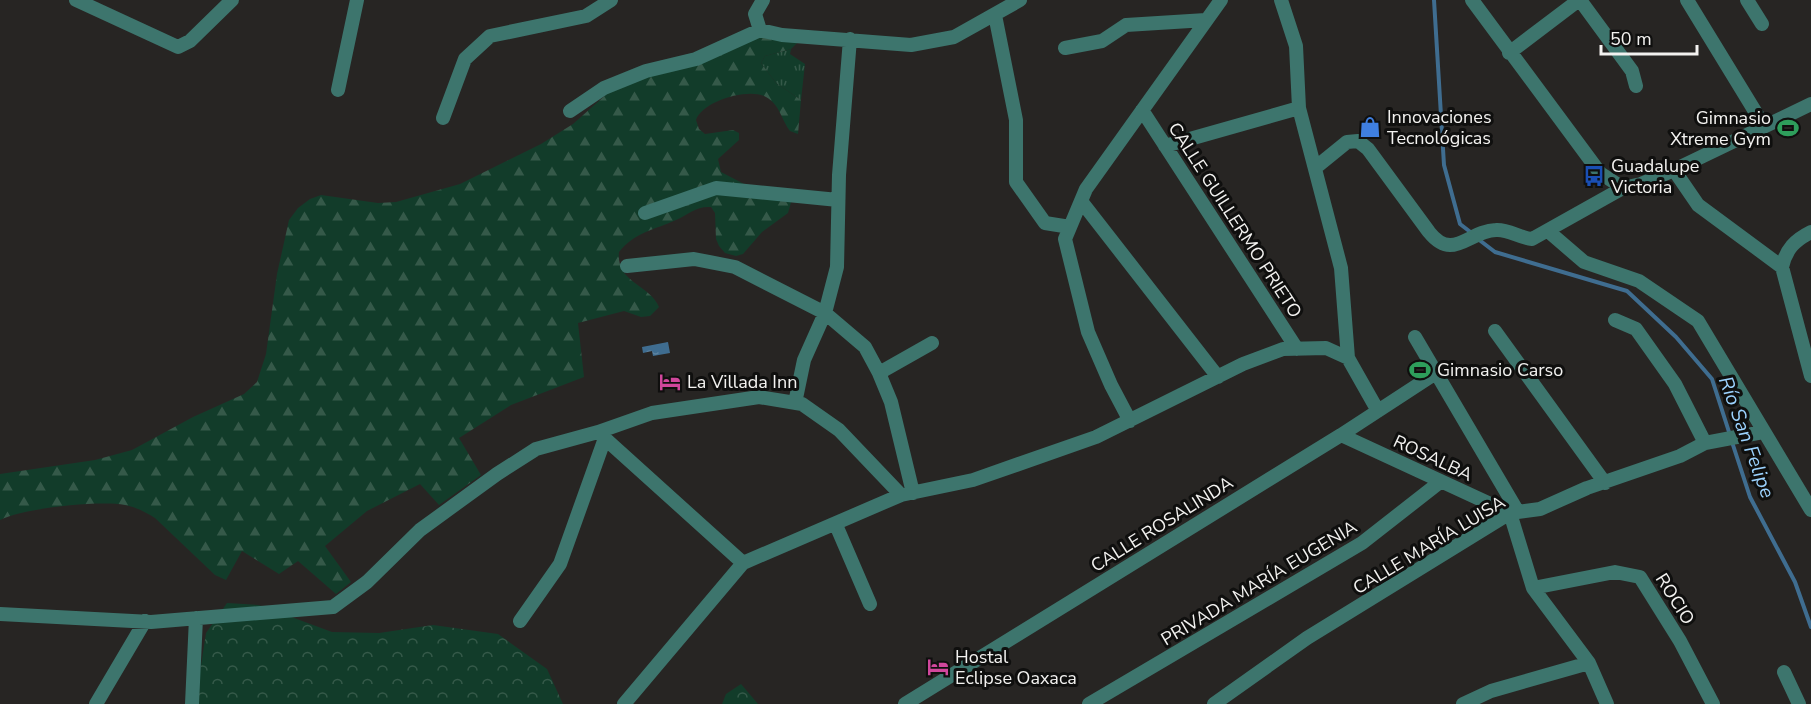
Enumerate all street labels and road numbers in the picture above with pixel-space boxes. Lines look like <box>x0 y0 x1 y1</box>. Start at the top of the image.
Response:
street label: CALLE GUILLERMO PRIETO <box>1163 118 1307 322</box>
street label: ROSALBA <box>1389 429 1477 487</box>
street label: CALLE ROSALINDA <box>1086 471 1238 577</box>
street label: CALLE MARÍA LUISA <box>1348 490 1510 600</box>
street label: PRIVADA MARÍA EUGENIA <box>1157 515 1361 651</box>
street label: ROCIO <box>1650 569 1700 629</box>

